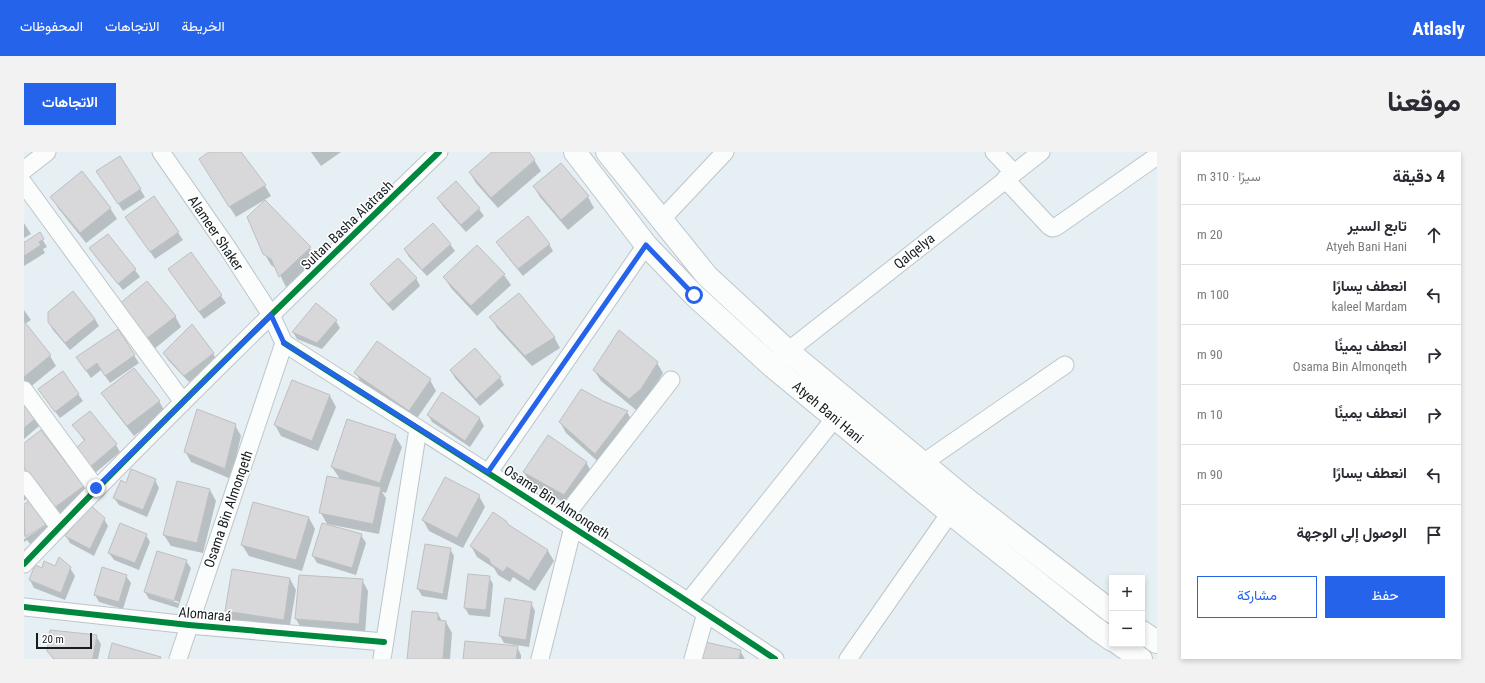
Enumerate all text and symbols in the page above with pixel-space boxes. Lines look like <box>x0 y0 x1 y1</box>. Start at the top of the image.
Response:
text: Atlasly <box>1412 17 1465 40</box>
text: المحفوظات <box>20 18 83 34</box>
text: الاتجاهات <box>105 18 159 34</box>
text: الخريطة <box>181 18 225 34</box>
button: الاتجاهات <box>24 83 116 125</box>
text: موقعنا <box>1387 85 1461 118</box>
text: 4 دقيقة <box>1392 166 1445 186</box>
text: سيرًا · 310 m <box>1197 169 1261 184</box>
street label: Sultan Basha Alatrash <box>298 177 396 273</box>
street label: Alameer Shaker <box>185 193 247 273</box>
text: تابع السير <box>1348 217 1407 235</box>
icon: ahead <box>1423 224 1445 246</box>
text: 20 m <box>1197 227 1223 242</box>
street label: Qalqelya <box>890 230 938 272</box>
text: Atyeh Bani Hani <box>1326 239 1407 254</box>
text: انعطف يسارًا <box>1333 277 1407 295</box>
icon: left <box>1423 284 1445 306</box>
route start <box>685 286 703 304</box>
text: 100 m <box>1197 287 1229 302</box>
text: kaleel Mardam <box>1331 299 1407 314</box>
text: انعطف يمينًا <box>1334 337 1407 355</box>
icon: right <box>1423 344 1445 366</box>
text: 90 m <box>1197 347 1223 362</box>
text: Osama Bin Almonqeth <box>1293 359 1407 374</box>
street label: Atyeh Bani Hani <box>789 378 867 446</box>
text: انعطف يمينًا <box>1334 404 1407 422</box>
icon: right <box>1423 404 1445 426</box>
text: 10 m <box>1197 407 1223 422</box>
street label: Osama Bin Almonqeth <box>200 448 256 570</box>
street label: Osama Bin Almonqeth <box>501 462 613 542</box>
text: انعطف يسارًا <box>1333 464 1407 482</box>
icon: left <box>1423 464 1445 486</box>
text: 90 m <box>1197 467 1223 482</box>
route end <box>87 479 105 497</box>
text: الوصول إلى الوجهة <box>1296 524 1407 542</box>
icon: arrive <box>1423 524 1445 546</box>
map controls <box>1109 575 1145 647</box>
button: + <box>1109 575 1145 611</box>
button: مشاركة <box>1197 576 1317 618</box>
button: حفظ <box>1325 576 1445 618</box>
street label: Alomaraá <box>178 604 232 624</box>
button: − <box>1109 611 1145 647</box>
scale bar <box>36 631 92 650</box>
text: 20 m <box>42 633 64 646</box>

